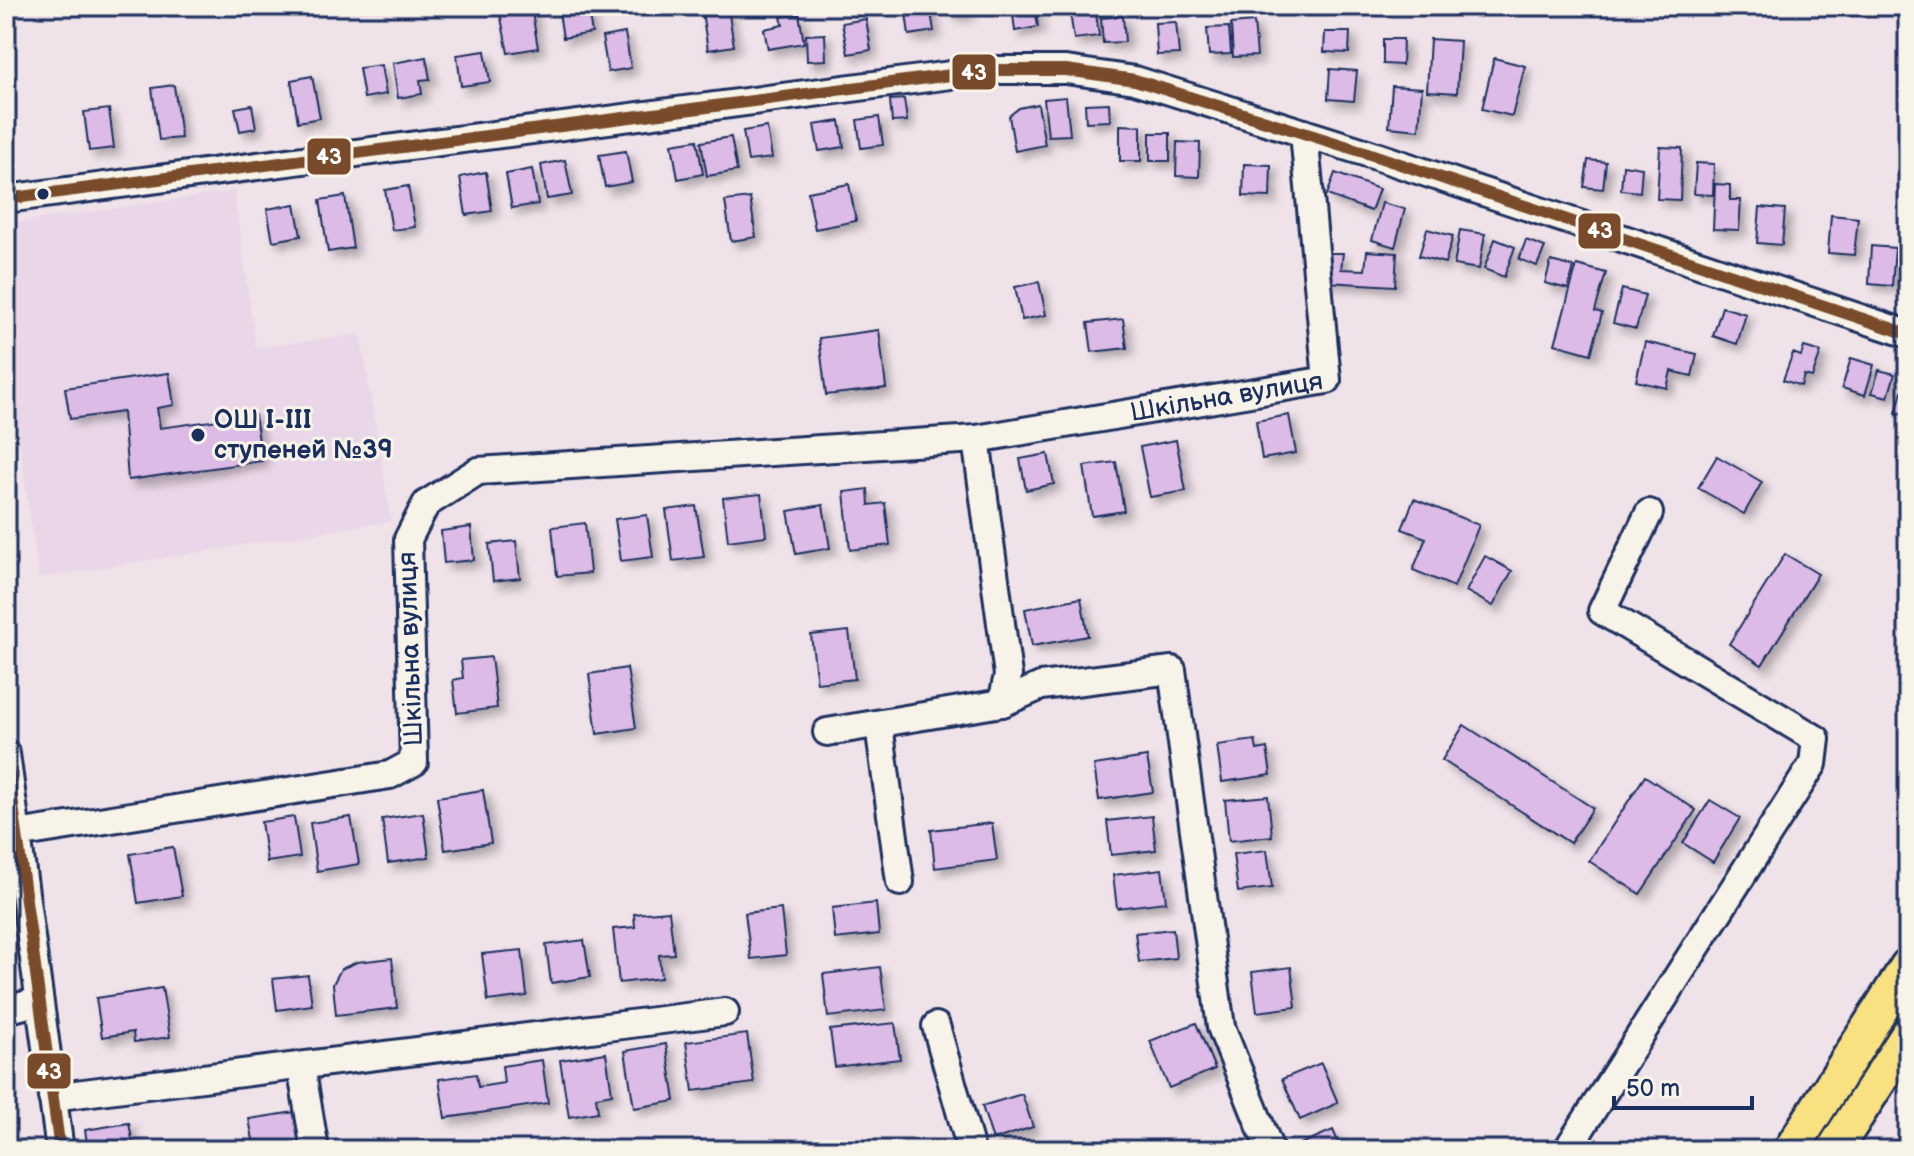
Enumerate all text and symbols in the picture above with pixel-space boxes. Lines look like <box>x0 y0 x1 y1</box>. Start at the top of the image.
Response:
line badge: 43 <box>951 53 997 91</box>
text: 43 <box>961 60 987 87</box>
line badge: 43 <box>306 137 352 176</box>
text: 43 <box>316 144 342 171</box>
unlabelled marker <box>35 186 51 202</box>
line badge: 43 <box>1577 212 1622 250</box>
text: 43 <box>1587 218 1613 245</box>
street label: Шкільна вулиця <box>1128 365 1325 428</box>
place label: ОШ I-III ступеней №39 <box>214 405 393 466</box>
marker: ОШ I-III ступеней №39 <box>189 426 207 444</box>
street label: Шкільна вулиця <box>392 551 430 747</box>
line badge: 43 <box>26 1052 72 1090</box>
text: 43 <box>36 1059 62 1086</box>
scale bar <box>1614 1060 1752 1110</box>
text: 50 m <box>1626 1074 1680 1103</box>

